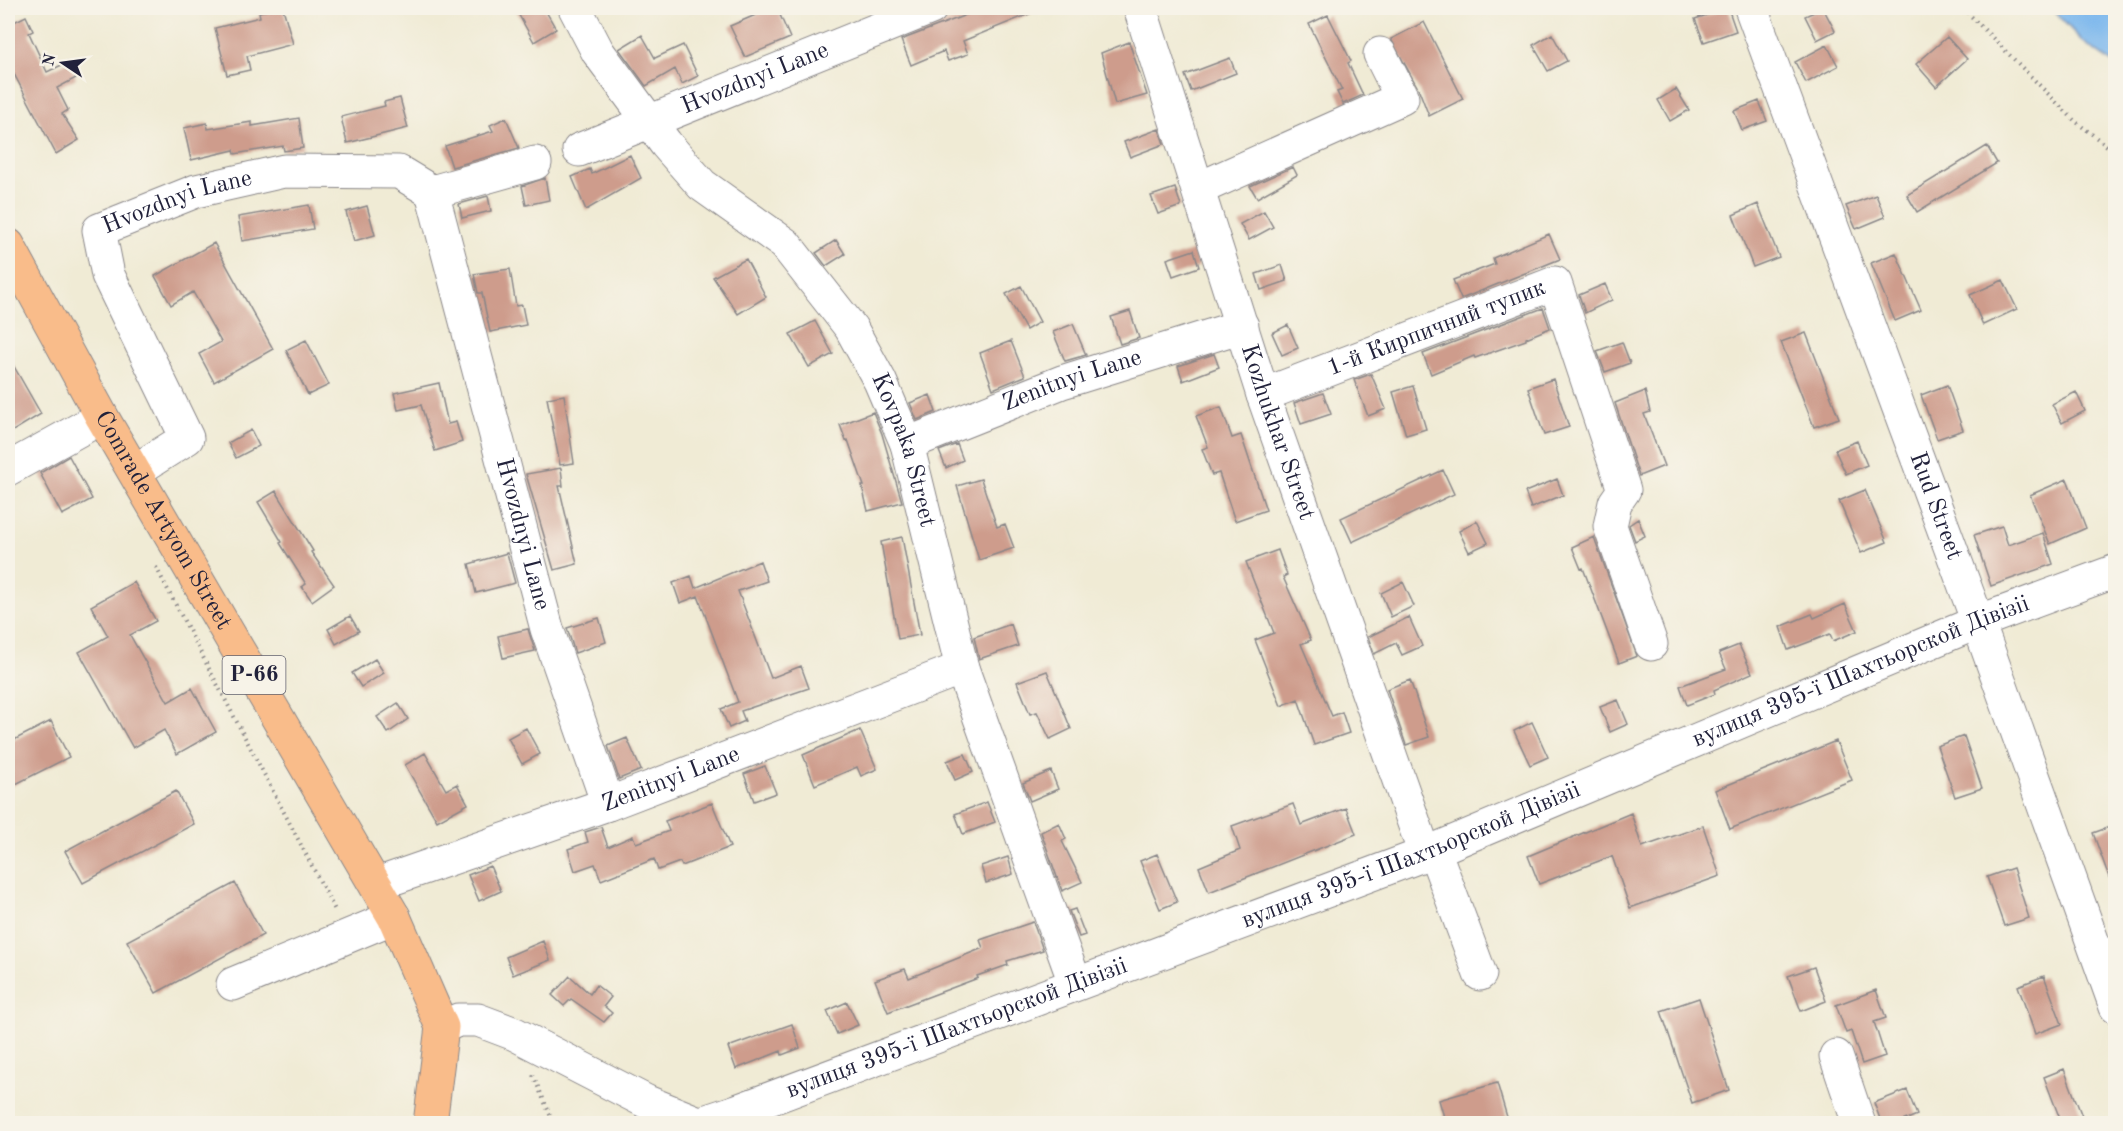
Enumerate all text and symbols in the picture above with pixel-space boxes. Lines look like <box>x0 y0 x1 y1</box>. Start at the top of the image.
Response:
north arrow <box>33 33 93 93</box>
street label: Hvozdnyi Lane <box>678 39 832 119</box>
text: N <box>41 52 60 68</box>
street label: Hvozdnyi Lane <box>99 167 254 239</box>
street label: 1-й Кирпичний тупик <box>1324 276 1549 381</box>
street label: Kozhukhar Street <box>1236 342 1318 523</box>
street label: Zenitnyi Lane <box>999 346 1145 416</box>
street label: Kovpaka Street <box>866 370 939 530</box>
street label: Comrade Artyom Street <box>89 407 236 634</box>
street label: Rud Street <box>1904 449 1966 563</box>
street label: Hvozdnyi Lane <box>491 456 554 613</box>
street label: вулиця 395-ї Шахтьорской Дівізіі <box>1689 592 2033 752</box>
road number: Р-66 <box>222 656 286 694</box>
street label: Zenitnyi Lane <box>599 742 743 817</box>
street label: вулиця 395-ї Шахтьорской Дівізіі <box>1239 778 1584 933</box>
street label: вулиця 395-ї Шахтьорской Дівізіі <box>783 954 1131 1103</box>

